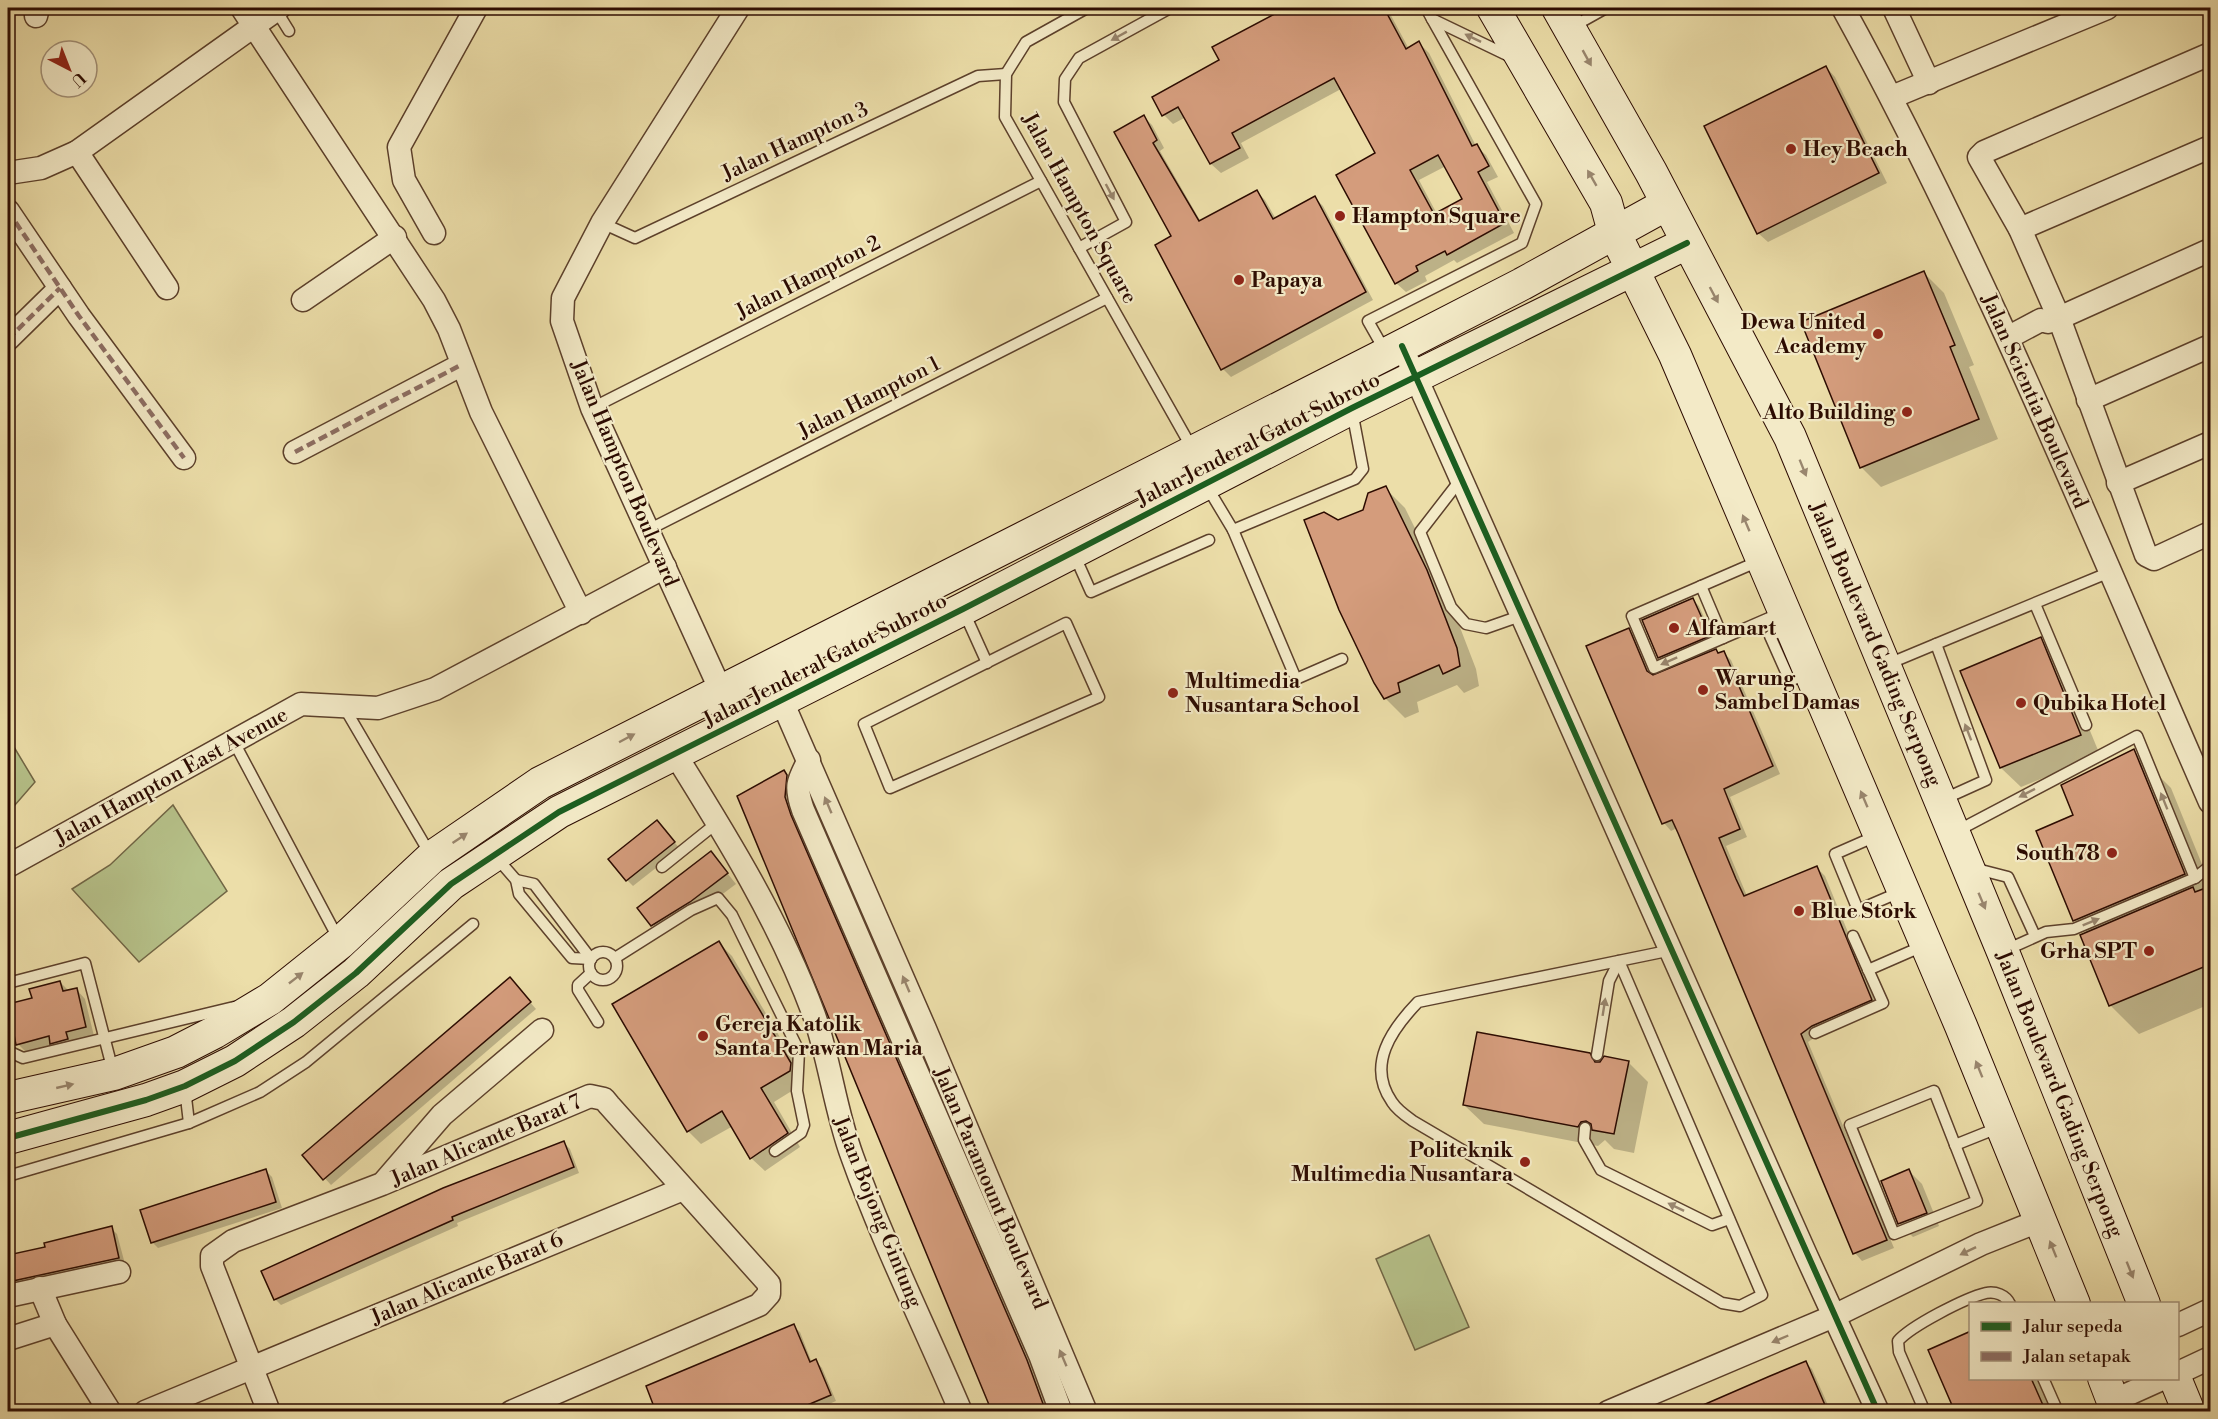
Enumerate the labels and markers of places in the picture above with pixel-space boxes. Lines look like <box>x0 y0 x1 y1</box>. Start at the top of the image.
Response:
place label: Hey Beach <box>1803 137 1908 163</box>
marker: Hey Beach <box>1784 142 1798 156</box>
place label: Hampton Square <box>1352 204 1521 230</box>
marker: Hampton Square <box>1333 209 1347 223</box>
place label: Papaya <box>1251 268 1323 294</box>
marker: Papaya <box>1232 273 1246 287</box>
place label: Dewa United Academy <box>1741 310 1866 360</box>
marker: Dewa United Academy <box>1871 327 1885 341</box>
place label: Alto Building <box>1762 400 1896 426</box>
marker: Alto Building <box>1900 405 1914 419</box>
place label: Alfamart <box>1685 616 1776 642</box>
marker: Alfamart <box>1667 621 1681 635</box>
place label: Warung Sambel Damas <box>1714 666 1860 716</box>
place label: Multimedia Nusantara School <box>1185 669 1359 719</box>
marker: Warung Sambel Damas <box>1696 683 1710 697</box>
marker: Multimedia Nusantara School <box>1166 686 1180 700</box>
place label: Qubika Hotel <box>2033 691 2166 717</box>
marker: Qubika Hotel <box>2014 696 2028 710</box>
place label: South78 <box>2016 841 2100 867</box>
marker: South78 <box>2105 846 2119 860</box>
place label: Blue Stork <box>1811 899 1918 925</box>
marker: Blue Stork <box>1792 904 1806 918</box>
place label: Grha SPT <box>2040 939 2137 965</box>
marker: Grha SPT <box>2142 944 2156 958</box>
place label: Gereja Katolik Santa Perawan Maria <box>715 1012 923 1062</box>
marker: Gereja Katolik Santa Perawan Maria <box>696 1029 710 1043</box>
place label: Politeknik Multimedia Nusantara <box>1291 1138 1514 1188</box>
marker: Politeknik Multimedia Nusantara <box>1518 1155 1532 1169</box>

